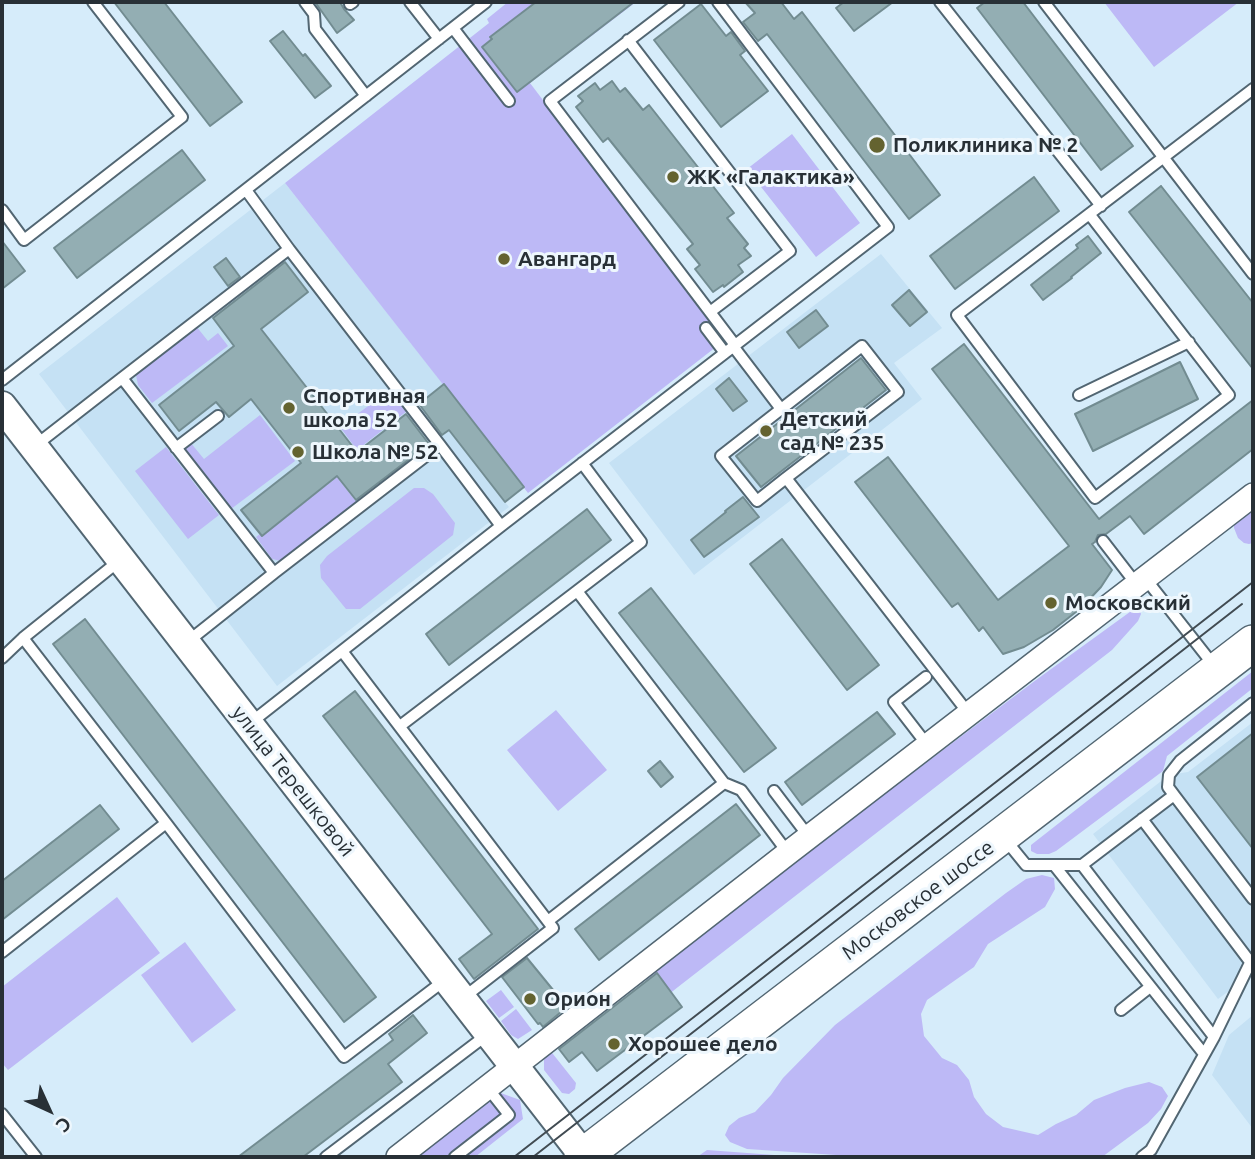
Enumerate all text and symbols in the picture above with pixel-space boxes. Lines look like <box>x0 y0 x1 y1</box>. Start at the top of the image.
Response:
place label: Поликлиника № 2 <box>893 132 1078 158</box>
marker: Поликлиника № 2 <box>867 135 887 155</box>
place label: ЖК «Галактика» <box>687 164 855 190</box>
marker: ЖК «Галактика» <box>665 169 681 185</box>
place label: Авангард <box>518 246 616 272</box>
marker: Авангард <box>496 251 512 267</box>
place label: Спортивная школа 52 <box>303 383 426 433</box>
marker: Спортивная школа 52 <box>281 400 297 416</box>
place label: Детский сад № 235 <box>780 406 884 456</box>
marker: Детский сад № 235 <box>758 423 774 439</box>
place label: Школа № 52 <box>312 439 439 465</box>
marker: Школа № 52 <box>290 444 306 460</box>
place label: Московский <box>1065 590 1191 616</box>
marker: Московский <box>1043 595 1059 611</box>
street label: улица Терешковой <box>226 701 360 861</box>
street label: Московское шоссе <box>837 835 999 965</box>
place label: Орион <box>544 986 611 1012</box>
marker: Орион <box>522 991 538 1007</box>
place label: Хорошее дело <box>628 1031 778 1057</box>
marker: Хорошее дело <box>606 1036 622 1052</box>
north arrow <box>14 1075 84 1145</box>
text: С <box>52 1113 76 1137</box>

